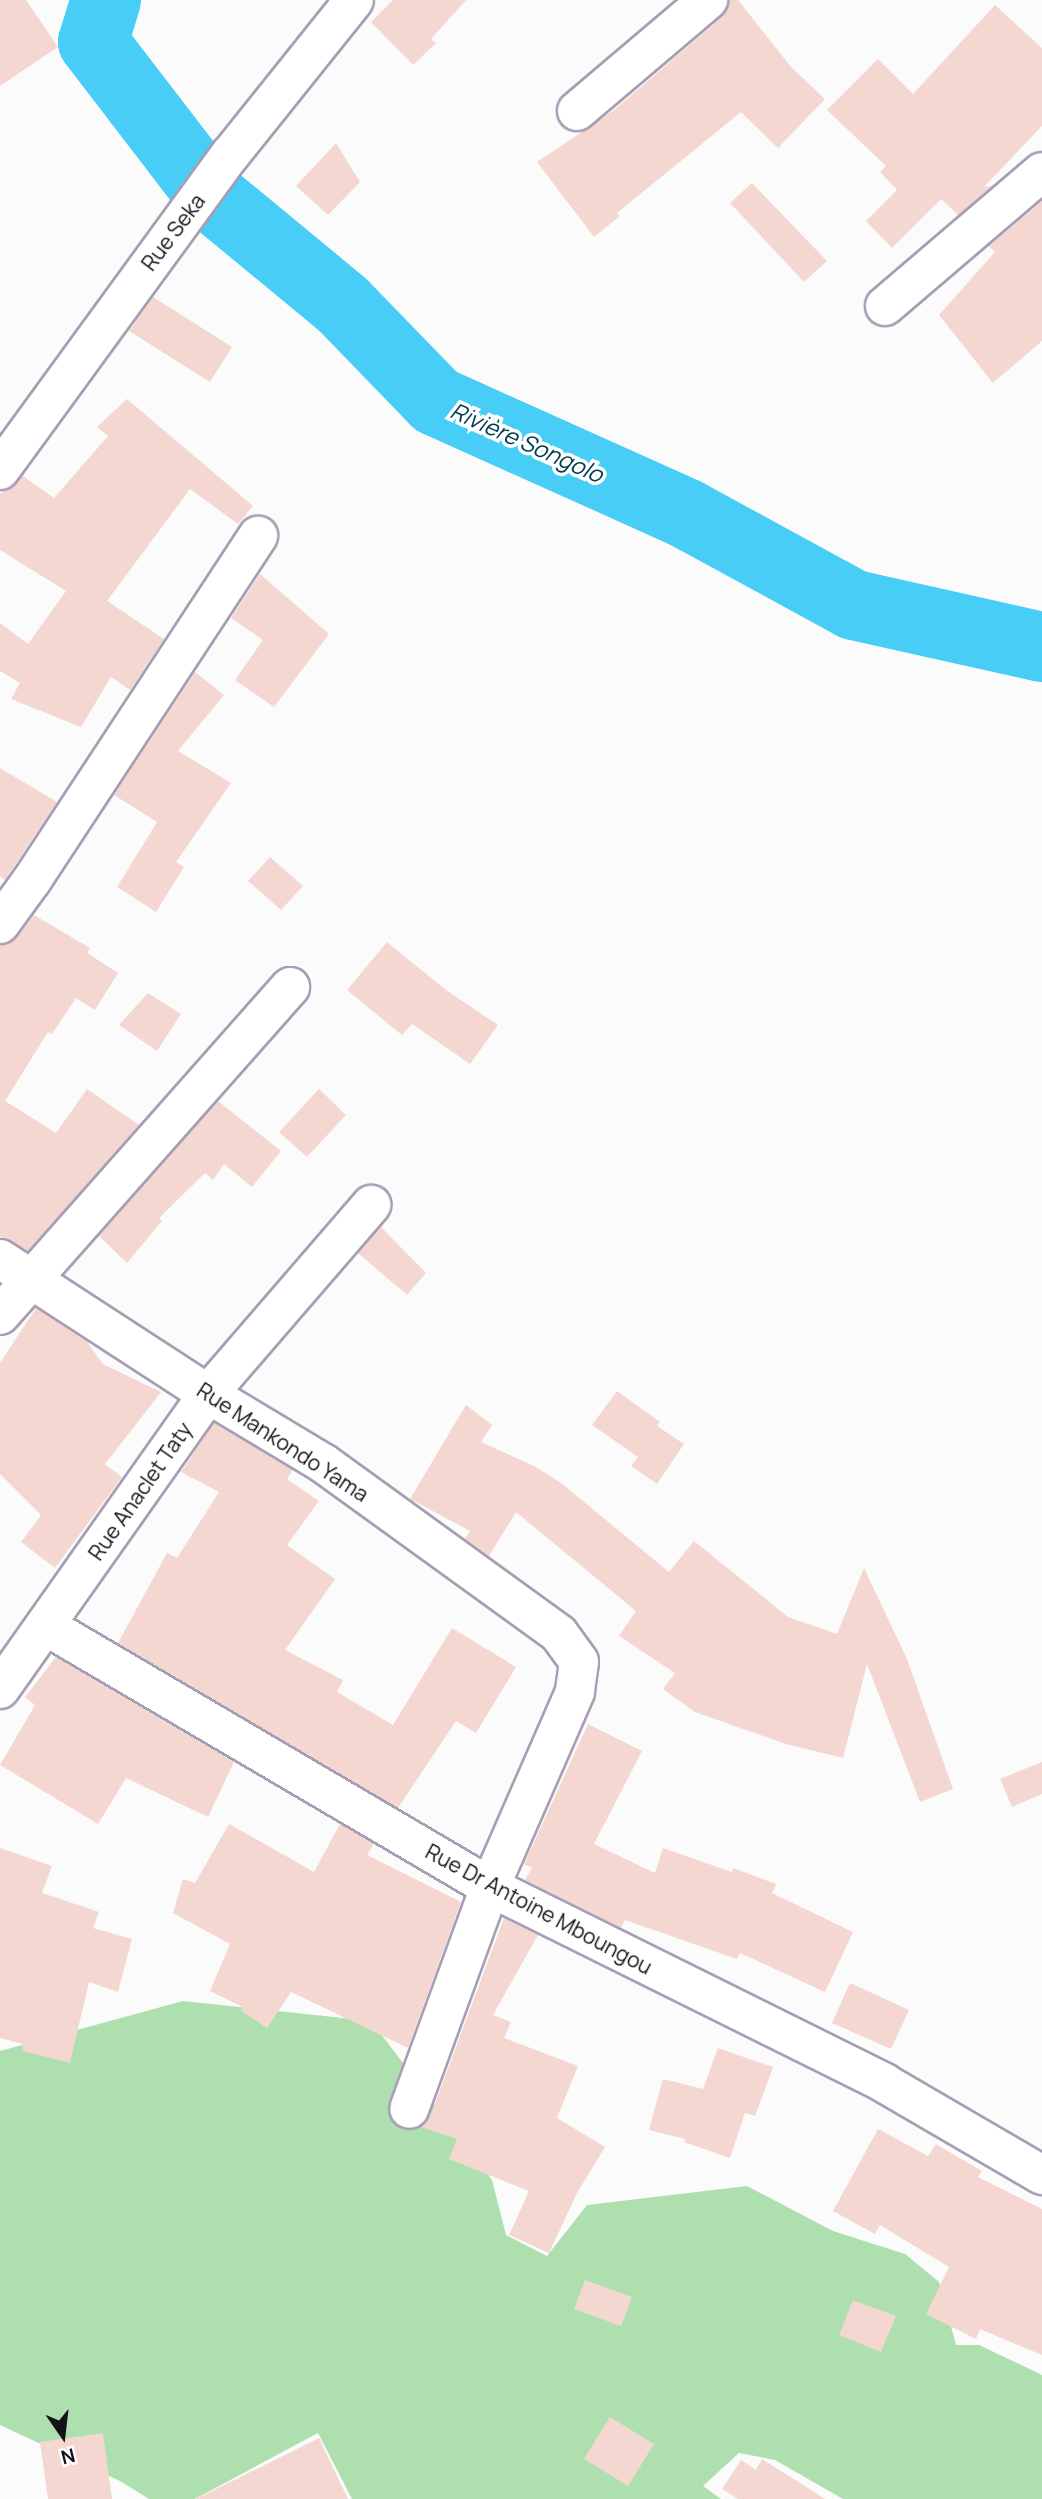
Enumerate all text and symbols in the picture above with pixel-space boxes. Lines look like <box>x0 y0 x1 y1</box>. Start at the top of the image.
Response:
street label: Rue Seka <box>136 189 210 275</box>
water label: Rivière Songolo <box>446 396 608 488</box>
street label: Rue Mankondo Yama <box>193 1377 373 1507</box>
street label: Rue Anaclet Taty <box>83 1417 197 1565</box>
street label: Rue Dr Antoine Mboungou <box>421 1839 657 1979</box>
north arrow <box>28 2401 98 2471</box>
text: N <box>58 2442 78 2471</box>

